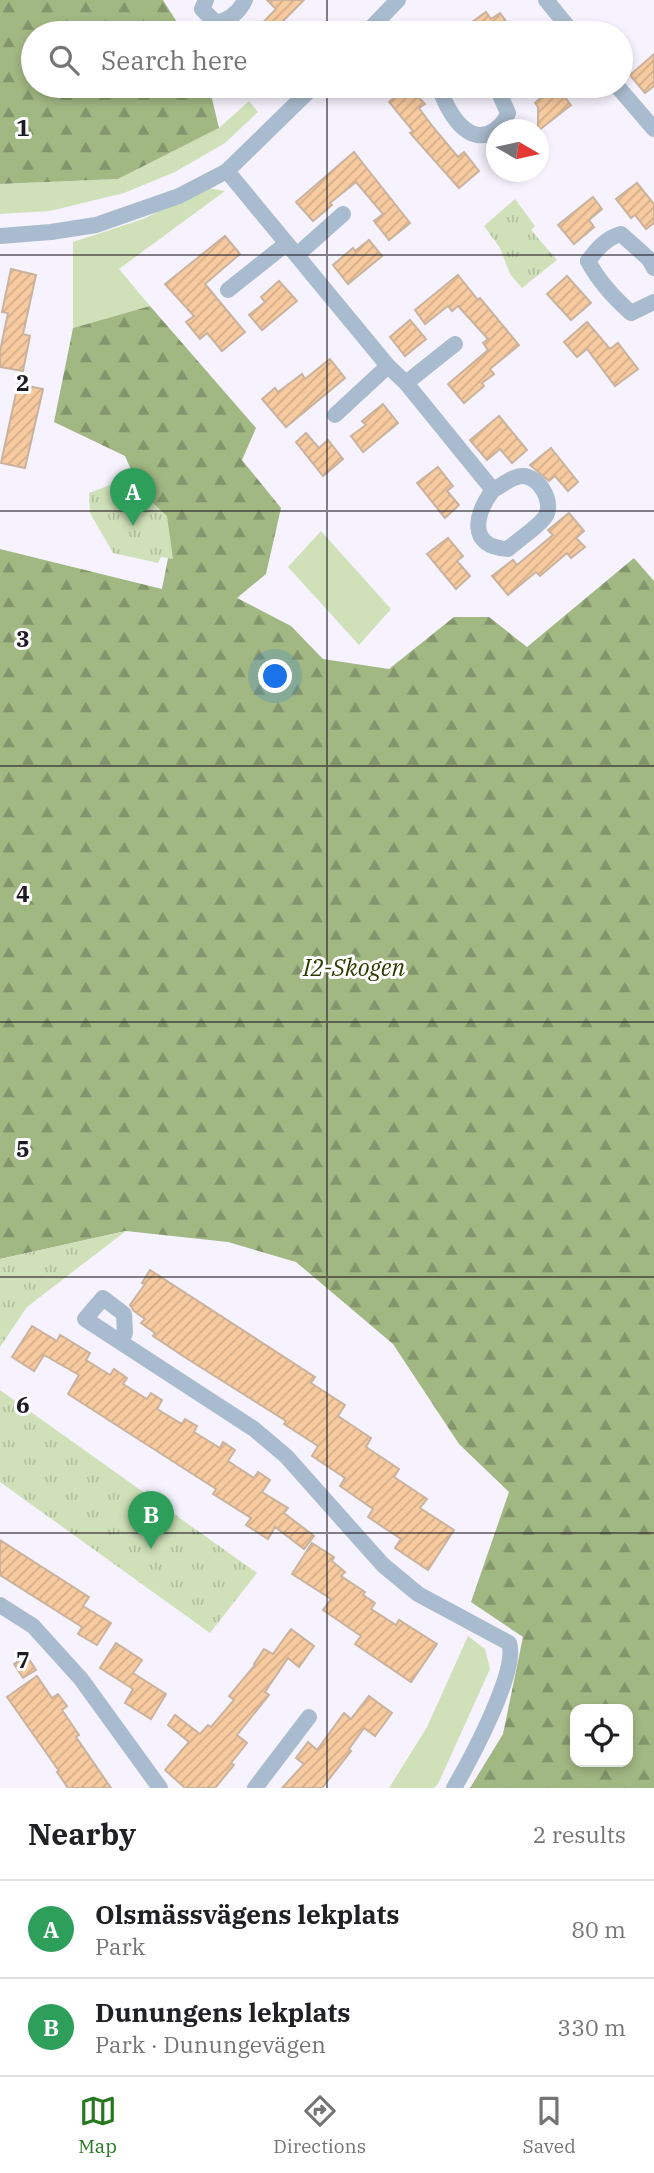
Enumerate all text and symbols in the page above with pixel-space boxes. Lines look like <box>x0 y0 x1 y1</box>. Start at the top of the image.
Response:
search box <box>21 21 633 98</box>
icon: search <box>45 41 83 79</box>
text: Search here <box>101 43 247 77</box>
text: 1 <box>16 112 30 142</box>
north arrow <box>486 119 549 182</box>
text: 2 <box>16 367 30 397</box>
pin: A <box>110 468 156 526</box>
text: 3 <box>16 623 30 653</box>
your location <box>258 659 292 693</box>
text: 4 <box>16 878 30 908</box>
park label: I2-Skogen <box>302 951 405 983</box>
text: 5 <box>16 1133 30 1163</box>
text: 6 <box>16 1389 30 1419</box>
pin: B <box>128 1491 174 1549</box>
text: 7 <box>16 1644 30 1674</box>
map controls <box>570 1704 633 1767</box>
button: locate <box>570 1704 633 1767</box>
text: Nearby <box>28 1814 136 1853</box>
text: 2 results <box>533 1819 626 1849</box>
text: Olsmässvägens lekplats <box>95 1897 400 1931</box>
text: A <box>43 1914 59 1944</box>
text: 80 m <box>571 1914 626 1944</box>
text: Park <box>95 1931 145 1961</box>
text: Dunungens lekplats <box>95 1995 351 2029</box>
text: B <box>43 2012 59 2042</box>
text: 330 m <box>557 2012 626 2042</box>
text: Park · Dunungevägen <box>95 2029 326 2059</box>
tab: Map <box>78 2092 117 2158</box>
tab: Directions <box>273 2092 366 2158</box>
tab: Saved <box>523 2092 576 2158</box>

